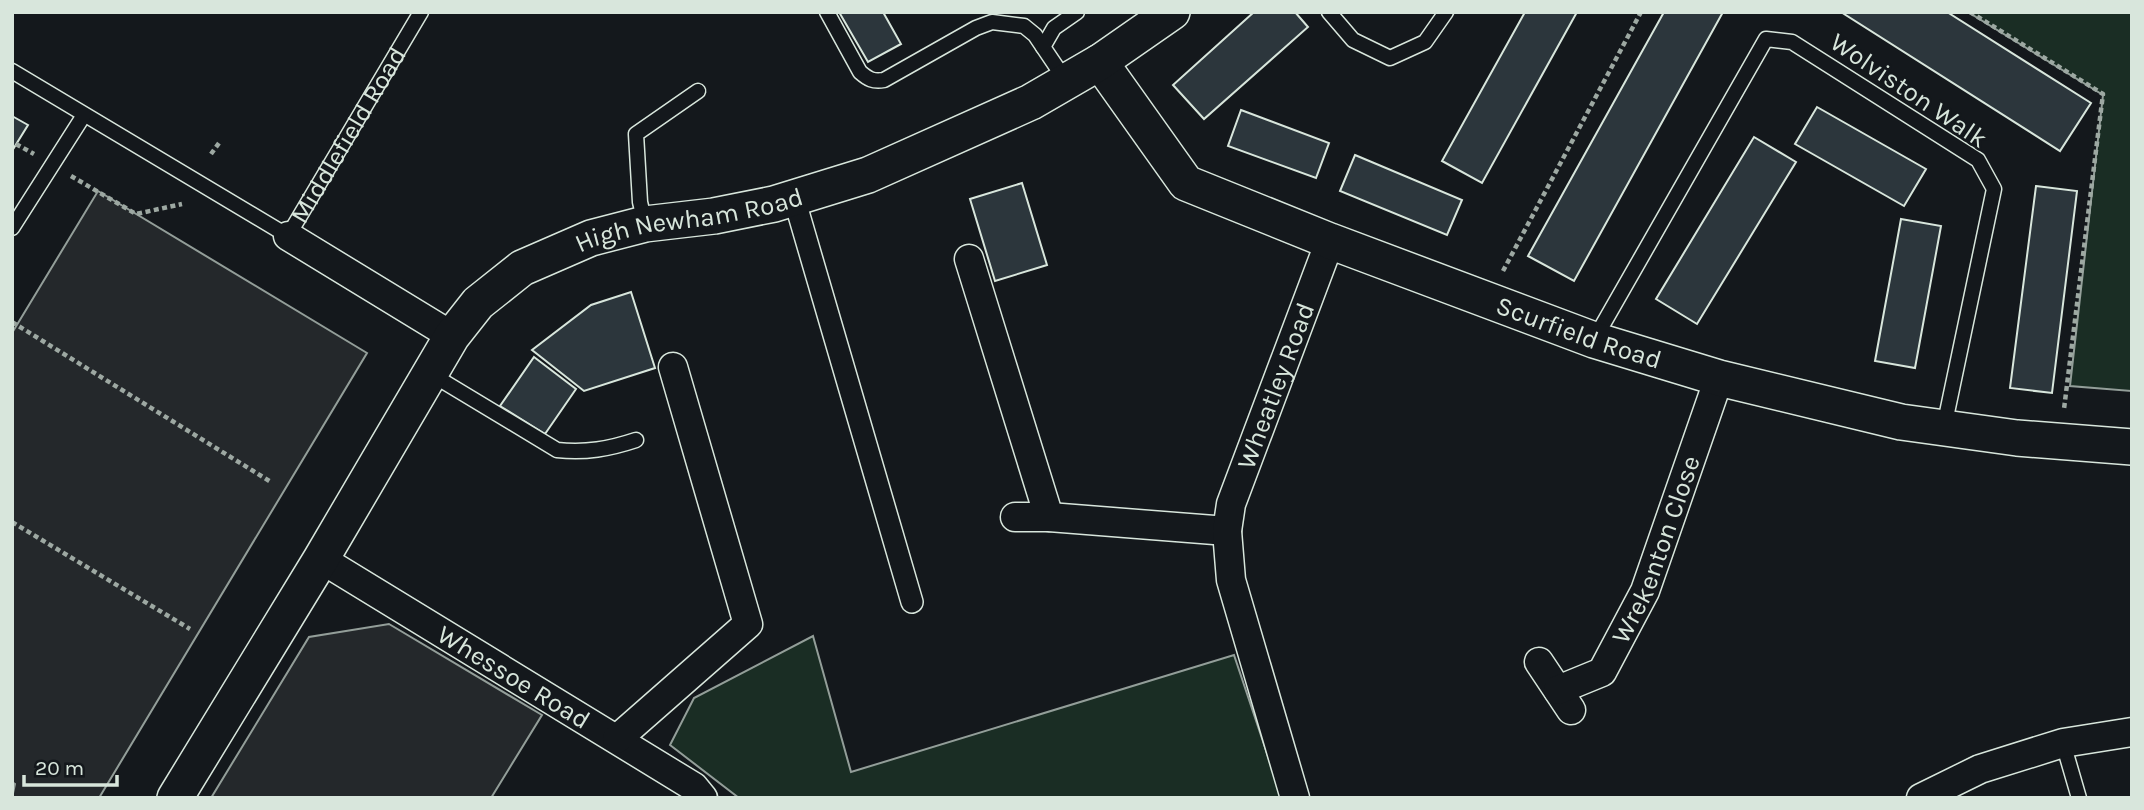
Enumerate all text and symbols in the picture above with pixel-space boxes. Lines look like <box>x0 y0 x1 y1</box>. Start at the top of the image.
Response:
street label: Wolviston Walk <box>1824 26 1993 154</box>
street label: Middlefield Road <box>284 41 413 229</box>
street label: High Newham Road <box>570 181 807 259</box>
street label: Scurfield Road <box>1492 290 1665 376</box>
street label: Wheatley Road <box>1231 298 1321 473</box>
street label: Wrekenton Close <box>1605 452 1707 649</box>
street label: Whessoe Road <box>432 619 596 736</box>
scale bar <box>24 744 117 788</box>
text: 20 m <box>35 756 84 780</box>

